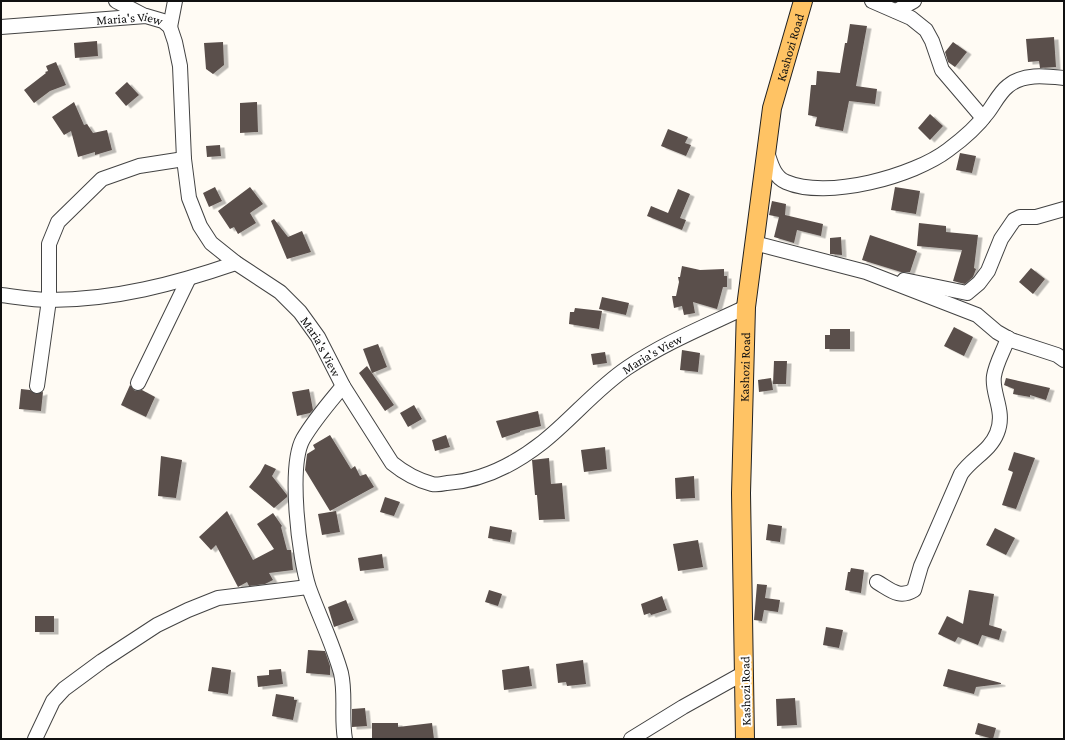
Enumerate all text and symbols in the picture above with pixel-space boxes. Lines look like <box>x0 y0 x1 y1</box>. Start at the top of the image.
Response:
street label: Maria's View <box>96 9 165 29</box>
street label: Kashozi Road <box>773 12 807 83</box>
street label: Maria's View <box>298 314 344 380</box>
street label: Maria's View <box>619 331 685 377</box>
street label: Kashozi Road <box>736 332 753 402</box>
street label: Kashozi Road <box>737 656 754 726</box>

